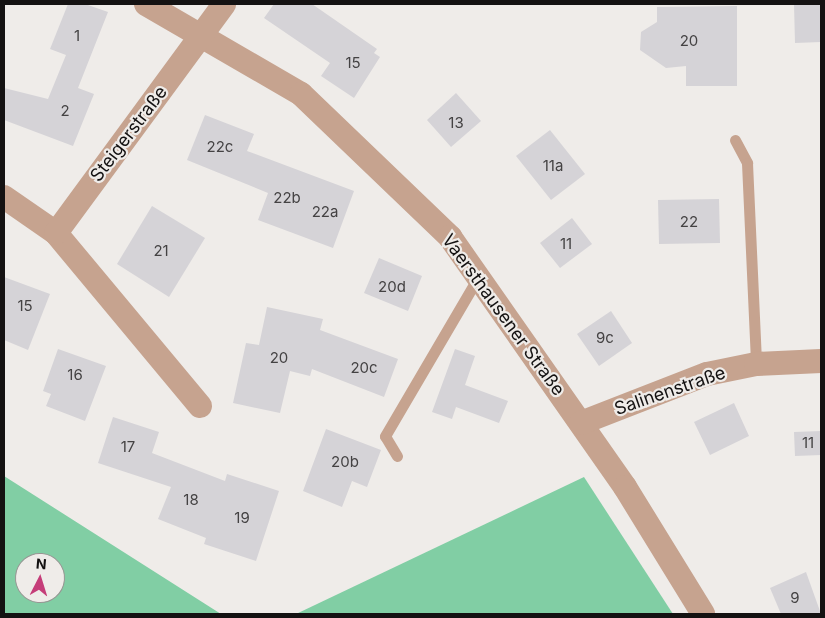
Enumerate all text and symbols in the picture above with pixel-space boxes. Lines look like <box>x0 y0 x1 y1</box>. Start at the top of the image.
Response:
house number: 1 <box>74 27 80 45</box>
house number: 20 <box>680 32 698 50</box>
house number: 15 <box>345 54 361 72</box>
street label: Steigerstraße <box>86 82 172 186</box>
house number: 2 <box>60 102 70 120</box>
house number: 13 <box>448 114 464 132</box>
house number: 22c <box>207 138 233 156</box>
house number: 11a <box>543 157 563 175</box>
house number: 22b <box>273 189 301 207</box>
house number: 22a <box>312 203 338 221</box>
house number: 22 <box>680 213 698 231</box>
street label: Vaersthausener Straße <box>437 230 569 400</box>
house number: 11 <box>560 235 572 253</box>
house number: 21 <box>153 242 169 260</box>
house number: 20d <box>378 278 406 296</box>
house number: 15 <box>17 297 33 315</box>
house number: 9c <box>596 329 614 347</box>
house number: 20 <box>270 349 288 367</box>
house number: 20c <box>350 359 378 377</box>
street label: Salinenstraße <box>612 362 728 420</box>
house number: 16 <box>67 366 83 384</box>
house number: 11 <box>802 434 814 452</box>
house number: 17 <box>121 438 135 456</box>
house number: 20b <box>331 453 359 471</box>
house number: 18 <box>183 491 199 509</box>
house number: 19 <box>234 509 250 527</box>
north arrow <box>15 553 65 603</box>
text: N <box>35 555 47 572</box>
house number: 9 <box>790 589 800 607</box>

